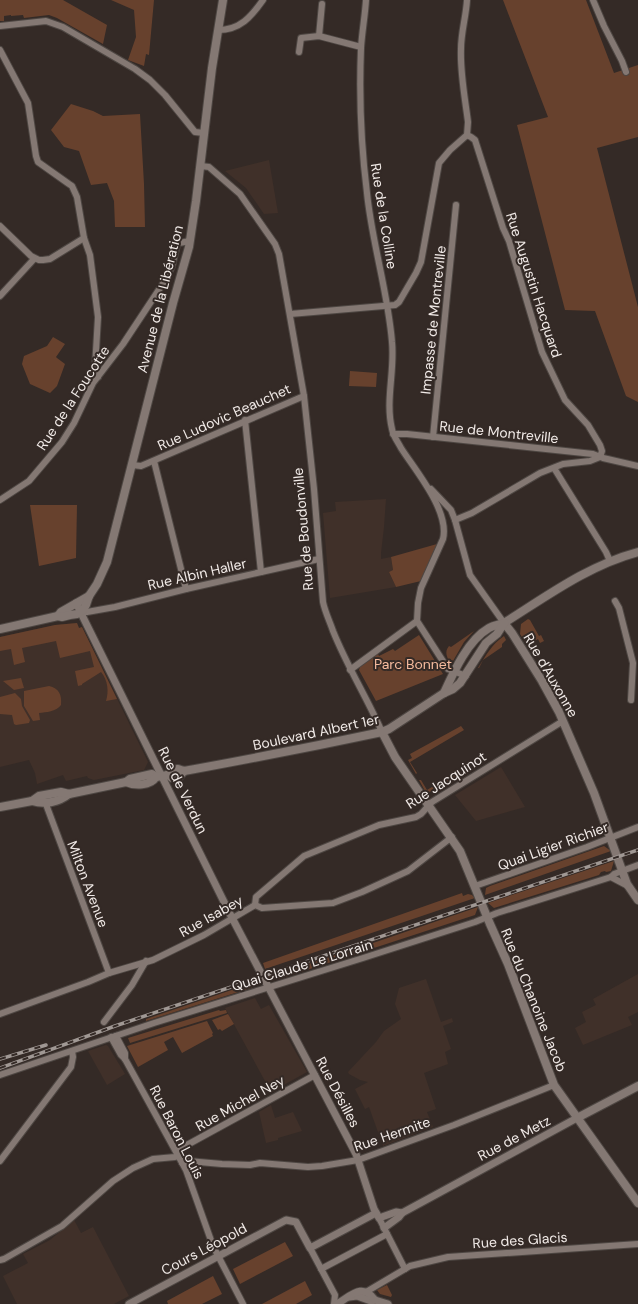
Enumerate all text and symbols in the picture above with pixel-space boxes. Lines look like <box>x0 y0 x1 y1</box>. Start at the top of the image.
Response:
street label: Rue de la Colline <box>367 162 401 270</box>
street label: Rue Augustin Hacquard <box>502 210 566 360</box>
street label: Avenue de la Libération <box>133 223 187 375</box>
street label: Impasse de Montreville <box>416 245 450 395</box>
street label: Rue de la Foucotte <box>32 342 114 454</box>
street label: Rue Ludovic Beauchet <box>155 380 293 454</box>
street label: Rue de Montreville <box>439 417 559 447</box>
street label: Rue de Boudonville <box>289 467 317 591</box>
street label: Rue Albin Haller <box>146 554 248 594</box>
street label: Rue d'Auxonne <box>520 630 582 720</box>
park label: Parc Bonnet <box>374 655 452 673</box>
street label: Boulevard Albert 1er <box>251 710 381 754</box>
street label: Rue de Verdun <box>154 744 212 836</box>
street label: Rue Jacquinot <box>402 747 490 813</box>
street label: Quai Ligier Richier <box>495 818 611 874</box>
street label: Milton Avenue <box>63 838 113 930</box>
street label: Rue Isabey <box>176 891 246 941</box>
street label: Rue du Chanoine Jacob <box>497 926 571 1075</box>
street label: Quai Claude Le Lorrain <box>229 935 375 995</box>
street label: Rue Désilles <box>312 1054 364 1130</box>
street label: Rue Michel Ney <box>192 1071 288 1135</box>
street label: Rue Baron Louis <box>146 1082 208 1182</box>
street label: Rue de Metz <box>475 1111 553 1165</box>
street label: Rue Hermite <box>351 1112 433 1155</box>
street label: Cours Léopold <box>158 1219 250 1279</box>
street label: Rue des Glacis <box>472 1228 568 1252</box>

